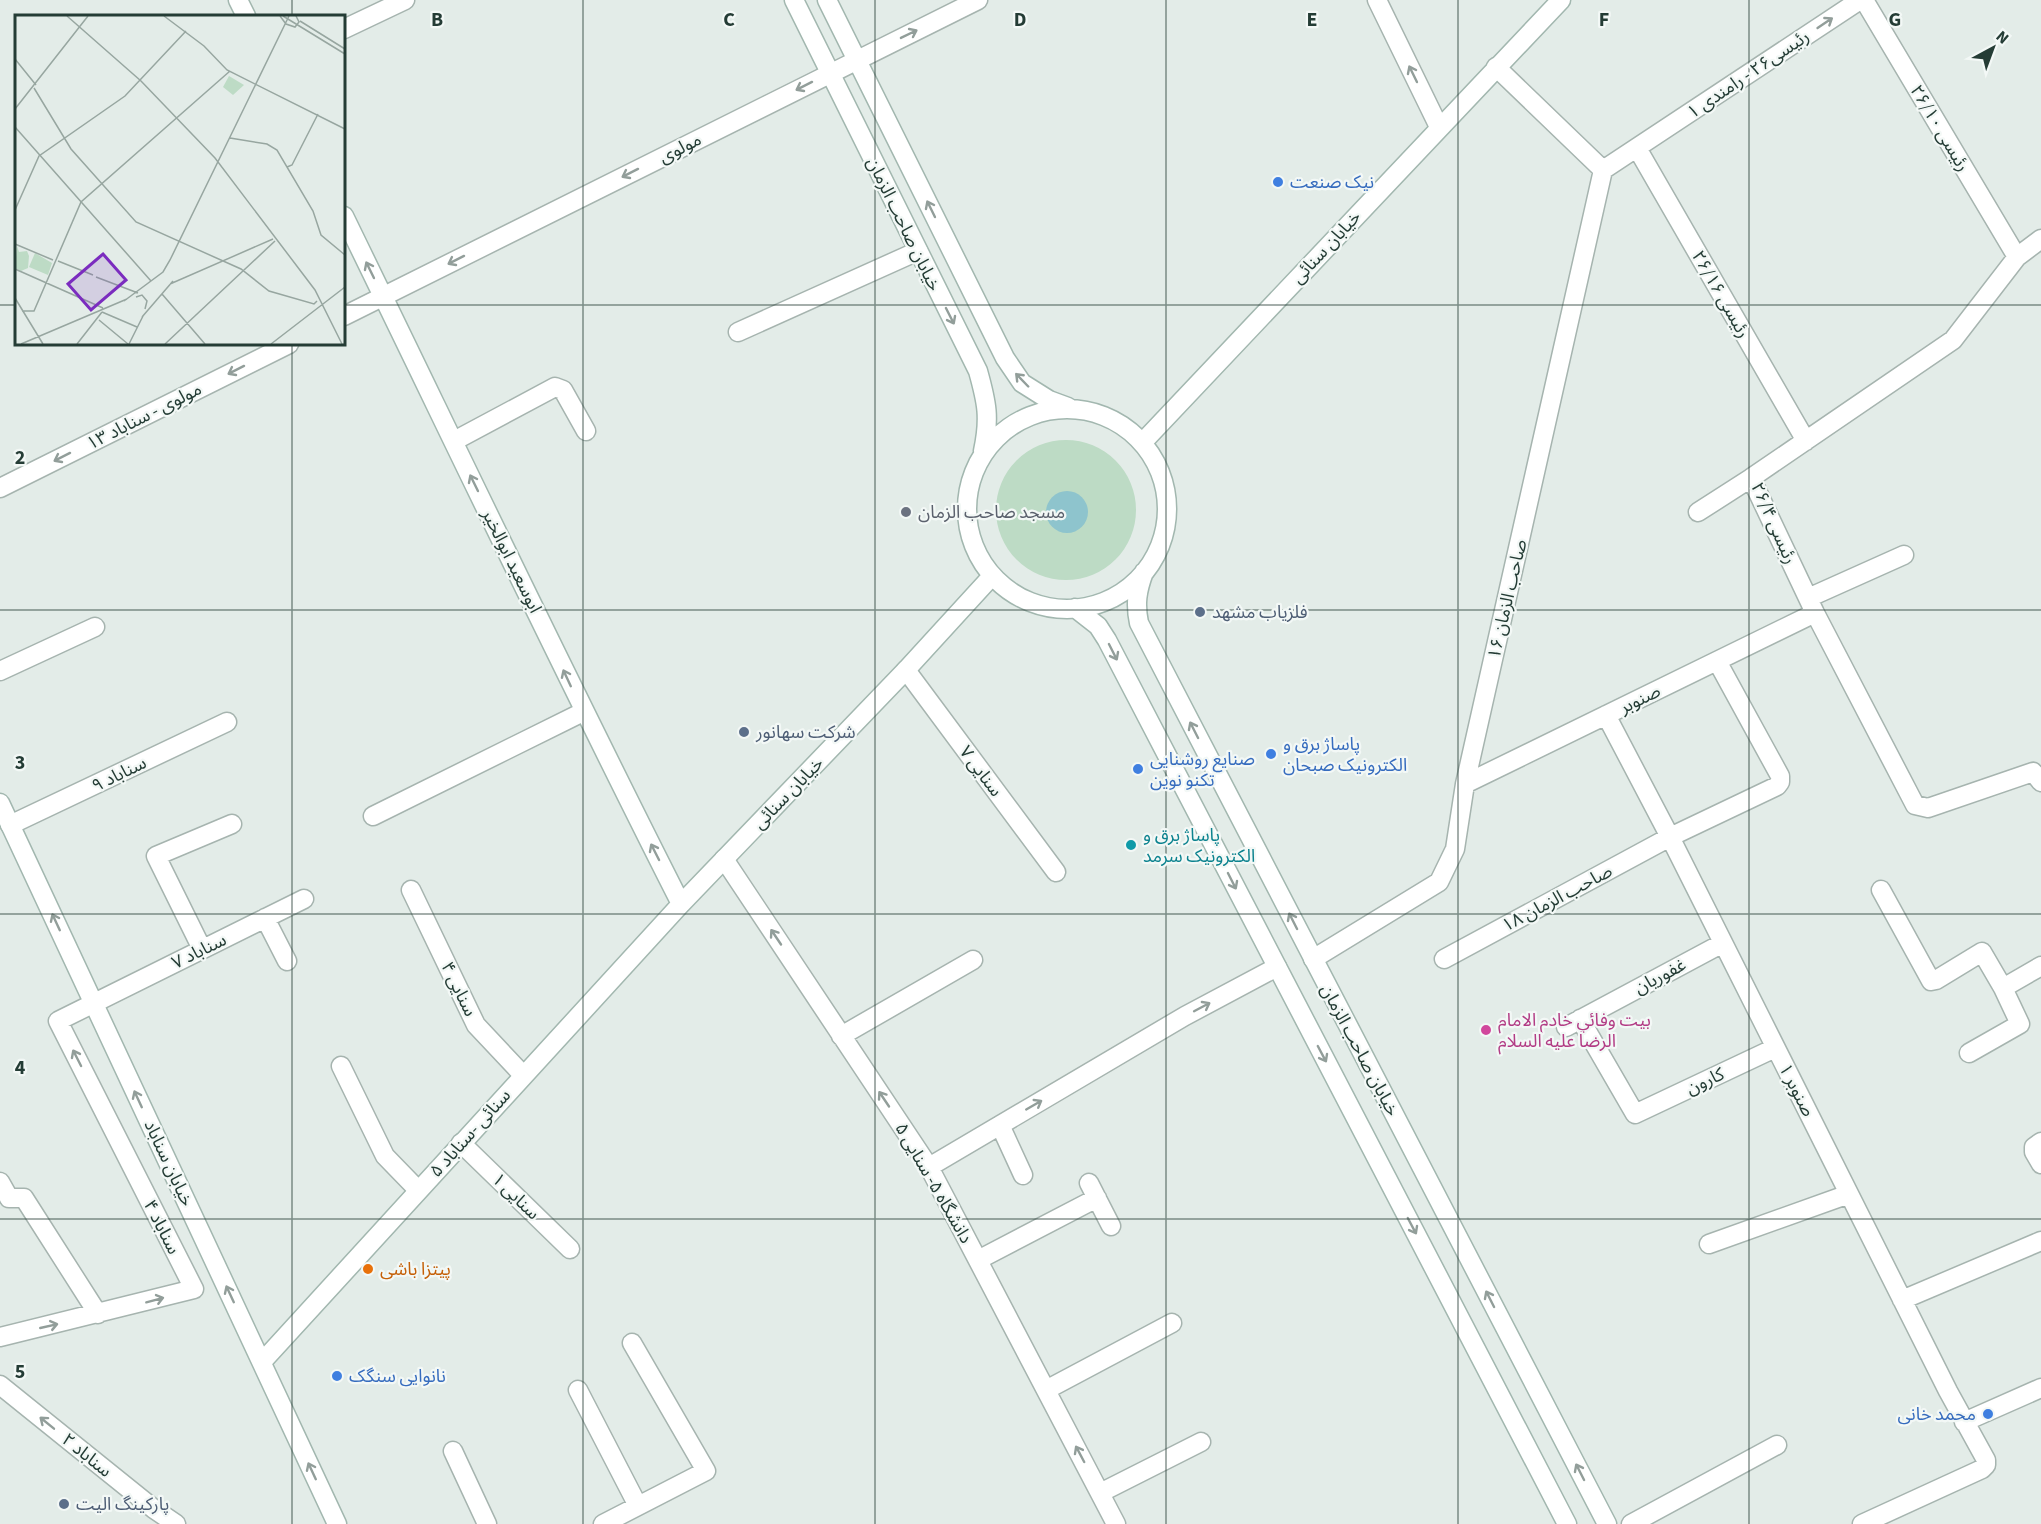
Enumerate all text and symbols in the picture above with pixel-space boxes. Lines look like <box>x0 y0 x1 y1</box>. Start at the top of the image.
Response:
text: B <box>431 6 443 34</box>
text: C <box>723 6 735 34</box>
text: D <box>1014 6 1026 34</box>
text: E <box>1307 6 1317 34</box>
text: F <box>1599 6 1609 34</box>
text: G <box>1889 6 1901 34</box>
inset map <box>15 15 345 345</box>
one-way arrow <box>1817 17 1833 29</box>
north arrow <box>1963 18 2023 78</box>
street label: رئیسی۲۶ - رامندی ۱ <box>1682 24 1814 125</box>
text: N <box>1991 26 2013 49</box>
one-way arrow <box>900 27 918 39</box>
one-way arrow <box>1407 66 1419 83</box>
one-way arrow <box>796 80 814 92</box>
street label: رئیسی ۲۶/۱۰ <box>1904 80 1975 176</box>
street label: مولوی <box>655 127 706 170</box>
street label: خیابان صاحب الزمان <box>860 153 947 295</box>
one-way arrow <box>621 167 639 179</box>
place label: نیک صنعت <box>1290 170 1374 195</box>
marker: نیک صنعت <box>1271 175 1285 189</box>
one-way arrow <box>925 200 936 218</box>
street label: خیابان سنائی <box>1286 205 1367 290</box>
street label: رئیسی ۲۶/۱۶ <box>1685 246 1756 343</box>
one-way arrow <box>447 255 465 266</box>
one-way arrow <box>363 261 375 279</box>
one-way arrow <box>945 306 956 324</box>
one-way arrow <box>228 364 246 376</box>
one-way arrow <box>1015 373 1030 388</box>
street label: مولوی - سناباد ۱۳ <box>82 377 206 456</box>
text: 2 <box>15 444 25 472</box>
one-way arrow <box>53 451 71 463</box>
one-way arrow <box>467 474 479 492</box>
street label: رئیسی ۲۶/۴ <box>1744 478 1803 568</box>
place label: مسجد صاحب الزمان <box>918 500 1065 525</box>
street label: ابوسعید ابوالخیر <box>475 504 548 617</box>
marker: مسجد صاحب الزمان <box>899 505 913 519</box>
street label: صاحب الزمان ۱۶ <box>1482 537 1533 661</box>
place label: فلزیاب مشهد <box>1212 600 1308 625</box>
marker: فلزیاب مشهد <box>1193 605 1207 619</box>
one-way arrow <box>1108 642 1119 660</box>
one-way arrow <box>561 669 573 687</box>
street label: صنوبر <box>1615 679 1665 721</box>
place label: شرکت سهانور <box>755 720 856 745</box>
one-way arrow <box>1188 721 1199 739</box>
marker: شرکت سهانور <box>737 725 751 739</box>
place label: پاساژ برق و الکترونیک صبحان <box>1283 732 1407 778</box>
street label: سنایی ۷ <box>953 741 1008 802</box>
place label: صنایع روشنایی تکنو نوین <box>1150 747 1255 793</box>
marker: پاساژ برق و الکترونیک صبحان <box>1264 747 1278 761</box>
text: 3 <box>15 749 25 777</box>
street label: سناباد ۹ <box>88 750 151 798</box>
street label: خیابان سنائی <box>747 752 829 835</box>
marker: صنایع روشنایی تکنو نوین <box>1131 762 1145 776</box>
place label: پاساژ برق و الکترونیک سرمد <box>1143 823 1255 869</box>
marker: پاساژ برق و الکترونیک سرمد <box>1124 838 1138 852</box>
one-way arrow <box>648 843 660 861</box>
street label: صاحب الزمان ۱۸ <box>1498 859 1617 938</box>
one-way arrow <box>1227 871 1238 889</box>
one-way arrow <box>1287 913 1298 931</box>
one-way arrow <box>49 914 61 932</box>
street label: سناباد ۷ <box>168 927 231 975</box>
one-way arrow <box>770 929 782 946</box>
street label: غفوریان <box>1630 952 1691 1001</box>
street label: سنایی ۴ <box>435 958 483 1021</box>
street label: خیابان صاحب الزمان <box>1314 980 1405 1121</box>
one-way arrow <box>1193 1001 1210 1013</box>
place label: بيت وفائي خادم الامام الرضا عليه السلام <box>1498 1008 1651 1055</box>
marker: بيت وفائي خادم الامام الرضا عليه السلام <box>1479 1023 1493 1037</box>
one-way arrow <box>1317 1044 1328 1062</box>
one-way arrow <box>71 1050 83 1067</box>
text: 4 <box>15 1054 26 1082</box>
street label: صنوبر ۱ <box>1773 1059 1821 1121</box>
street label: کارون <box>1682 1062 1729 1101</box>
street label: سنائی -سناباد ۵ <box>424 1084 517 1183</box>
one-way arrow <box>132 1090 144 1108</box>
one-way arrow <box>878 1092 890 1108</box>
one-way arrow <box>1025 1099 1042 1111</box>
street label: خیابان سناباد <box>138 1116 199 1211</box>
street label: دانشگاه ۵- سنایی ۵ <box>889 1118 978 1248</box>
street label: سنایی ۱ <box>486 1167 545 1226</box>
street label: سناباد ۴ <box>137 1196 186 1259</box>
one-way arrow <box>1407 1217 1418 1235</box>
place label: پیتزا باشی <box>380 1257 451 1282</box>
marker: پیتزا باشی <box>361 1262 375 1276</box>
one-way arrow <box>223 1286 235 1304</box>
one-way arrow <box>1484 1291 1496 1308</box>
one-way arrow <box>145 1293 164 1305</box>
one-way arrow <box>39 1319 58 1331</box>
text: 5 <box>15 1358 25 1386</box>
place label: نانوایی سنگک <box>349 1364 446 1389</box>
marker: نانوایی سنگک <box>330 1369 344 1383</box>
place label: محمد خانی <box>1898 1402 1976 1427</box>
marker: محمد خانی <box>1981 1407 1995 1421</box>
one-way arrow <box>39 1417 55 1430</box>
street label: سناباد ۲ <box>56 1427 117 1483</box>
one-way arrow <box>1073 1445 1085 1463</box>
one-way arrow <box>306 1462 318 1480</box>
one-way arrow <box>1574 1464 1586 1481</box>
place label: پارکینگ الیت <box>76 1492 169 1517</box>
marker: پارکینگ الیت <box>57 1497 71 1511</box>

